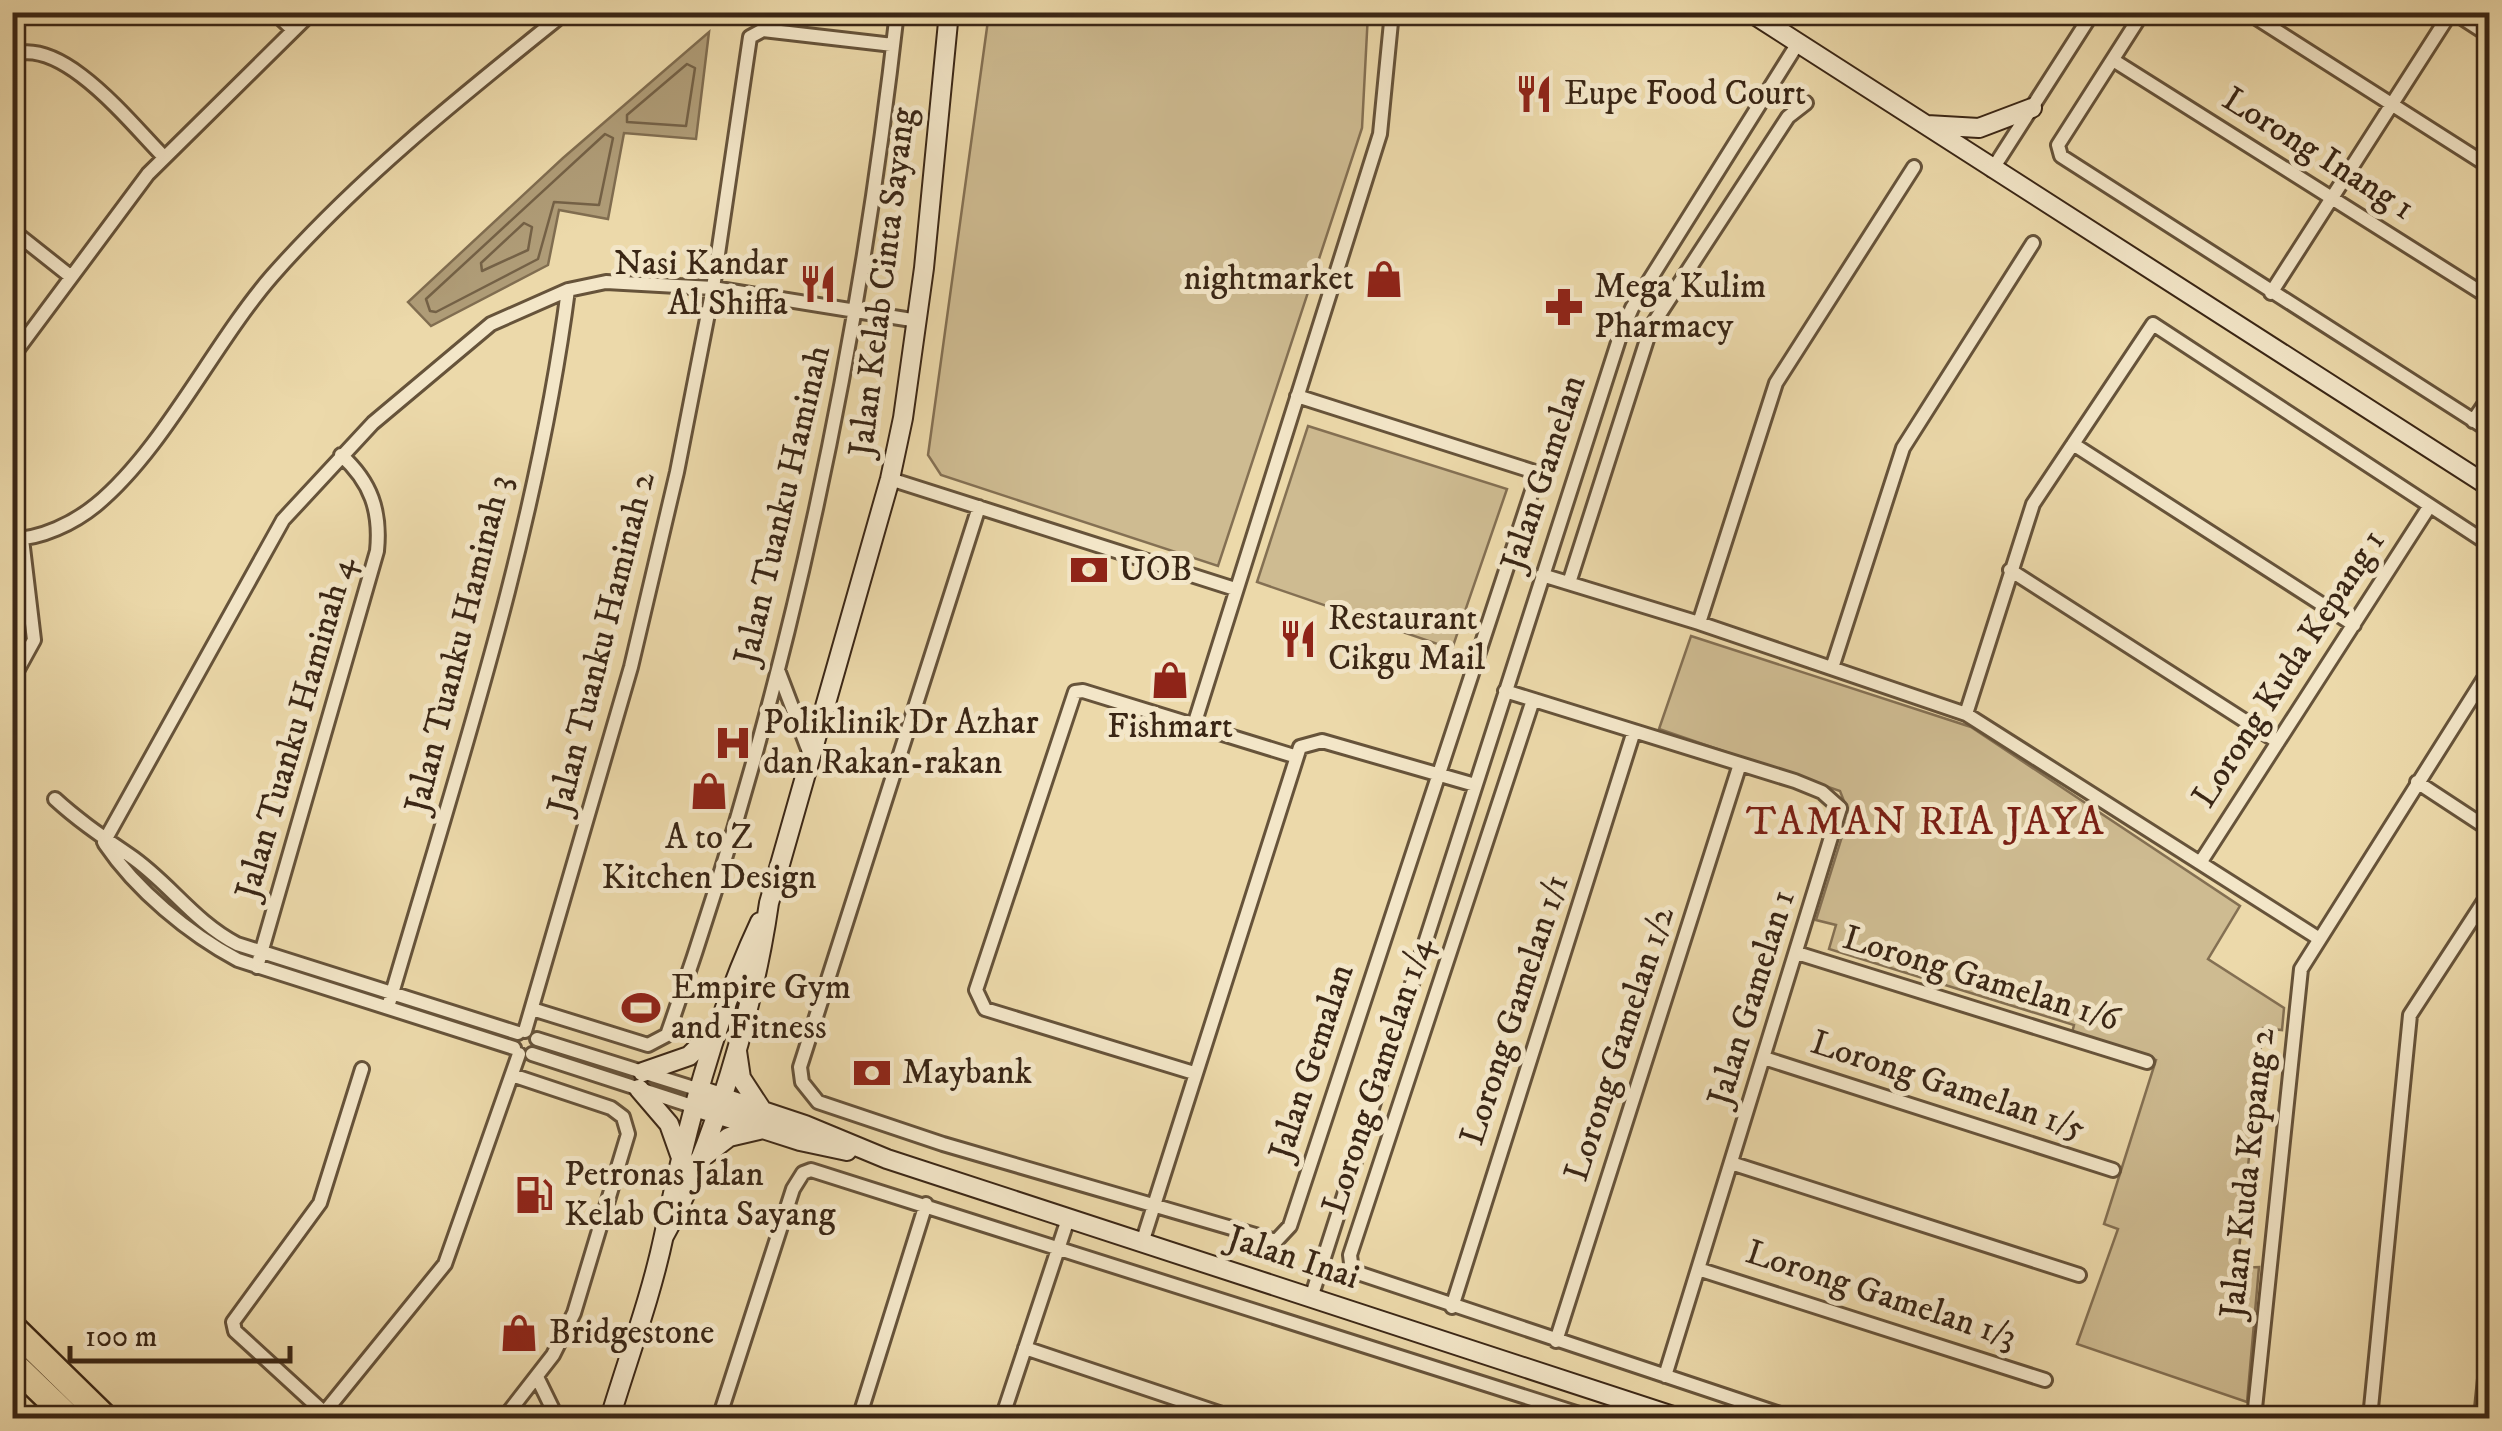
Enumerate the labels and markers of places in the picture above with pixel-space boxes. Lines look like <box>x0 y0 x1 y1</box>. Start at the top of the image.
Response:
place label: Eupe Food Court <box>1564 72 1806 116</box>
restaurant icon: Eupe Food Court <box>1513 73 1555 115</box>
place label: Nasi Kandar Al Shiffa <box>614 242 788 326</box>
place label: nightmarket <box>1184 257 1354 301</box>
shop icon: nightmarket <box>1363 258 1405 300</box>
restaurant icon: Nasi Kandar Al Shiffa <box>797 263 839 305</box>
place label: Mega Kulim Pharmacy <box>1594 265 1766 349</box>
pharmacy icon: Mega Kulim Pharmacy <box>1543 286 1585 328</box>
place label: UOB <box>1119 548 1192 592</box>
bank icon: UOB <box>1068 549 1110 591</box>
place label: Restaurant Cikgu Mail <box>1328 597 1486 681</box>
restaurant icon: Restaurant Cikgu Mail <box>1277 618 1319 660</box>
shop icon: Fishmart <box>1149 659 1191 701</box>
place label: Poliklinik Dr Azhar dan Rakan-rakan <box>763 701 1038 785</box>
place label: Fishmart <box>1107 705 1233 749</box>
hospital icon: Poliklinik Dr Azhar dan Rakan-rakan <box>712 722 754 764</box>
shop icon: A to Z Kitchen Design <box>688 770 730 812</box>
place label: A to Z Kitchen Design <box>602 816 816 900</box>
place label: Empire Gym and Fitness <box>671 966 851 1050</box>
sports icon: Empire Gym and Fitness <box>620 987 662 1029</box>
place label: Maybank <box>902 1051 1032 1095</box>
bank icon: Maybank <box>851 1052 893 1094</box>
place label: Petronas Jalan Kelab Cinta Sayang <box>564 1153 837 1237</box>
fuel station icon: Petronas Jalan Kelab Cinta Sayang <box>513 1174 555 1216</box>
place label: Bridgestone <box>549 1311 715 1355</box>
shop icon: Bridgestone <box>498 1312 540 1354</box>

